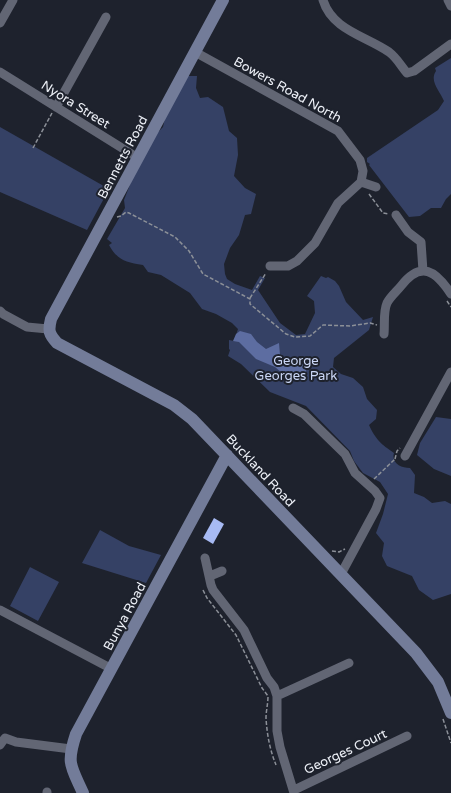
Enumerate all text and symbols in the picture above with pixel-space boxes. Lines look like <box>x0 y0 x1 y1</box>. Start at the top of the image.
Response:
street label: Bowers Road North <box>231 54 344 126</box>
street label: Nyora Street <box>38 77 113 132</box>
street label: Bennetts Road <box>94 113 151 202</box>
park label: George Georges Park <box>255 353 337 384</box>
street label: Buckland Road <box>223 431 298 510</box>
street label: Bunya Road <box>100 580 150 653</box>
street label: Georges Court <box>301 726 389 778</box>

